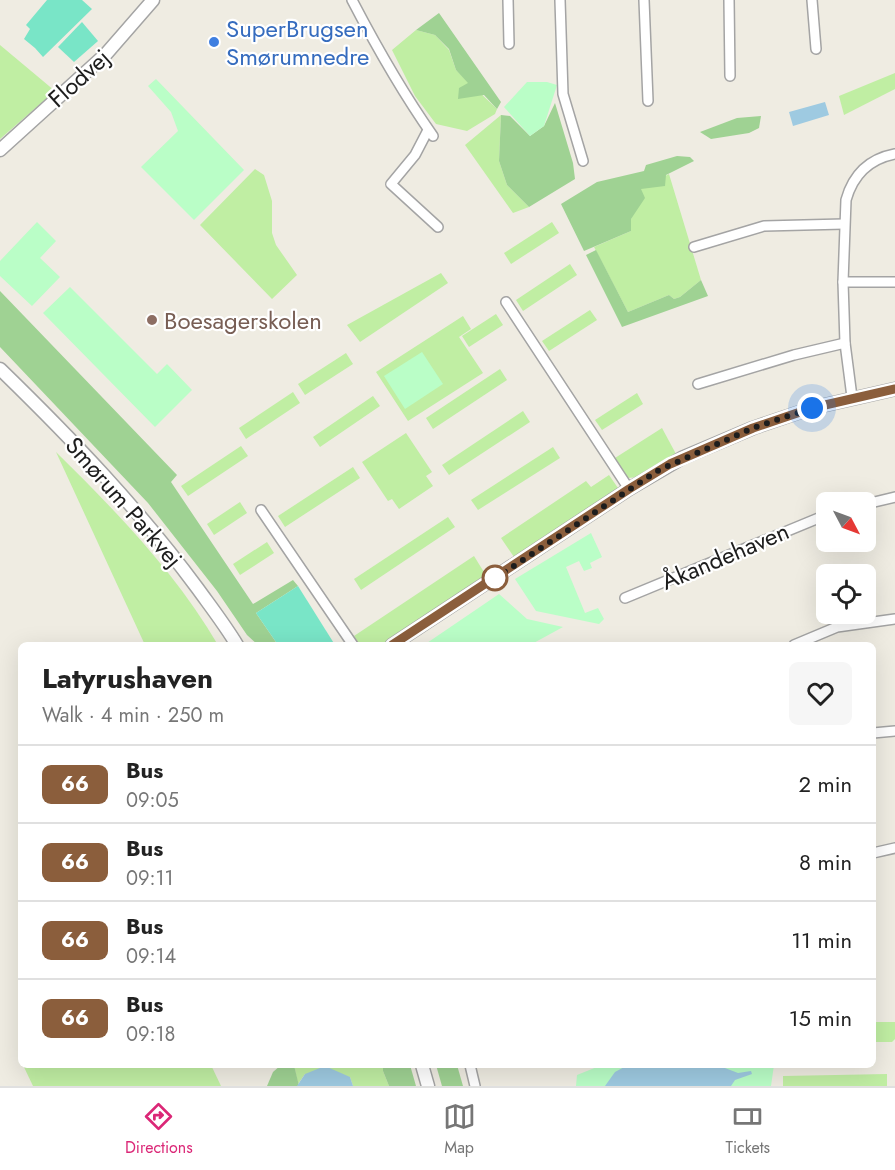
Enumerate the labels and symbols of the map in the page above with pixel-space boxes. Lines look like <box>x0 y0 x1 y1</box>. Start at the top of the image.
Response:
place label: SuperBrugsen Smørumnedre <box>226 11 369 74</box>
marker: SuperBrugsen Smørumnedre <box>207 35 221 49</box>
street label: Flodvej <box>40 41 118 115</box>
place label: Boesagerskolen <box>164 303 322 338</box>
marker: Boesagerskolen <box>145 313 159 327</box>
your location <box>797 393 827 423</box>
street label: Smørum Parkvej <box>57 429 191 575</box>
north arrow <box>816 492 876 552</box>
street label: Åkandehaven <box>656 513 794 599</box>
unlabelled marker <box>482 565 508 591</box>

